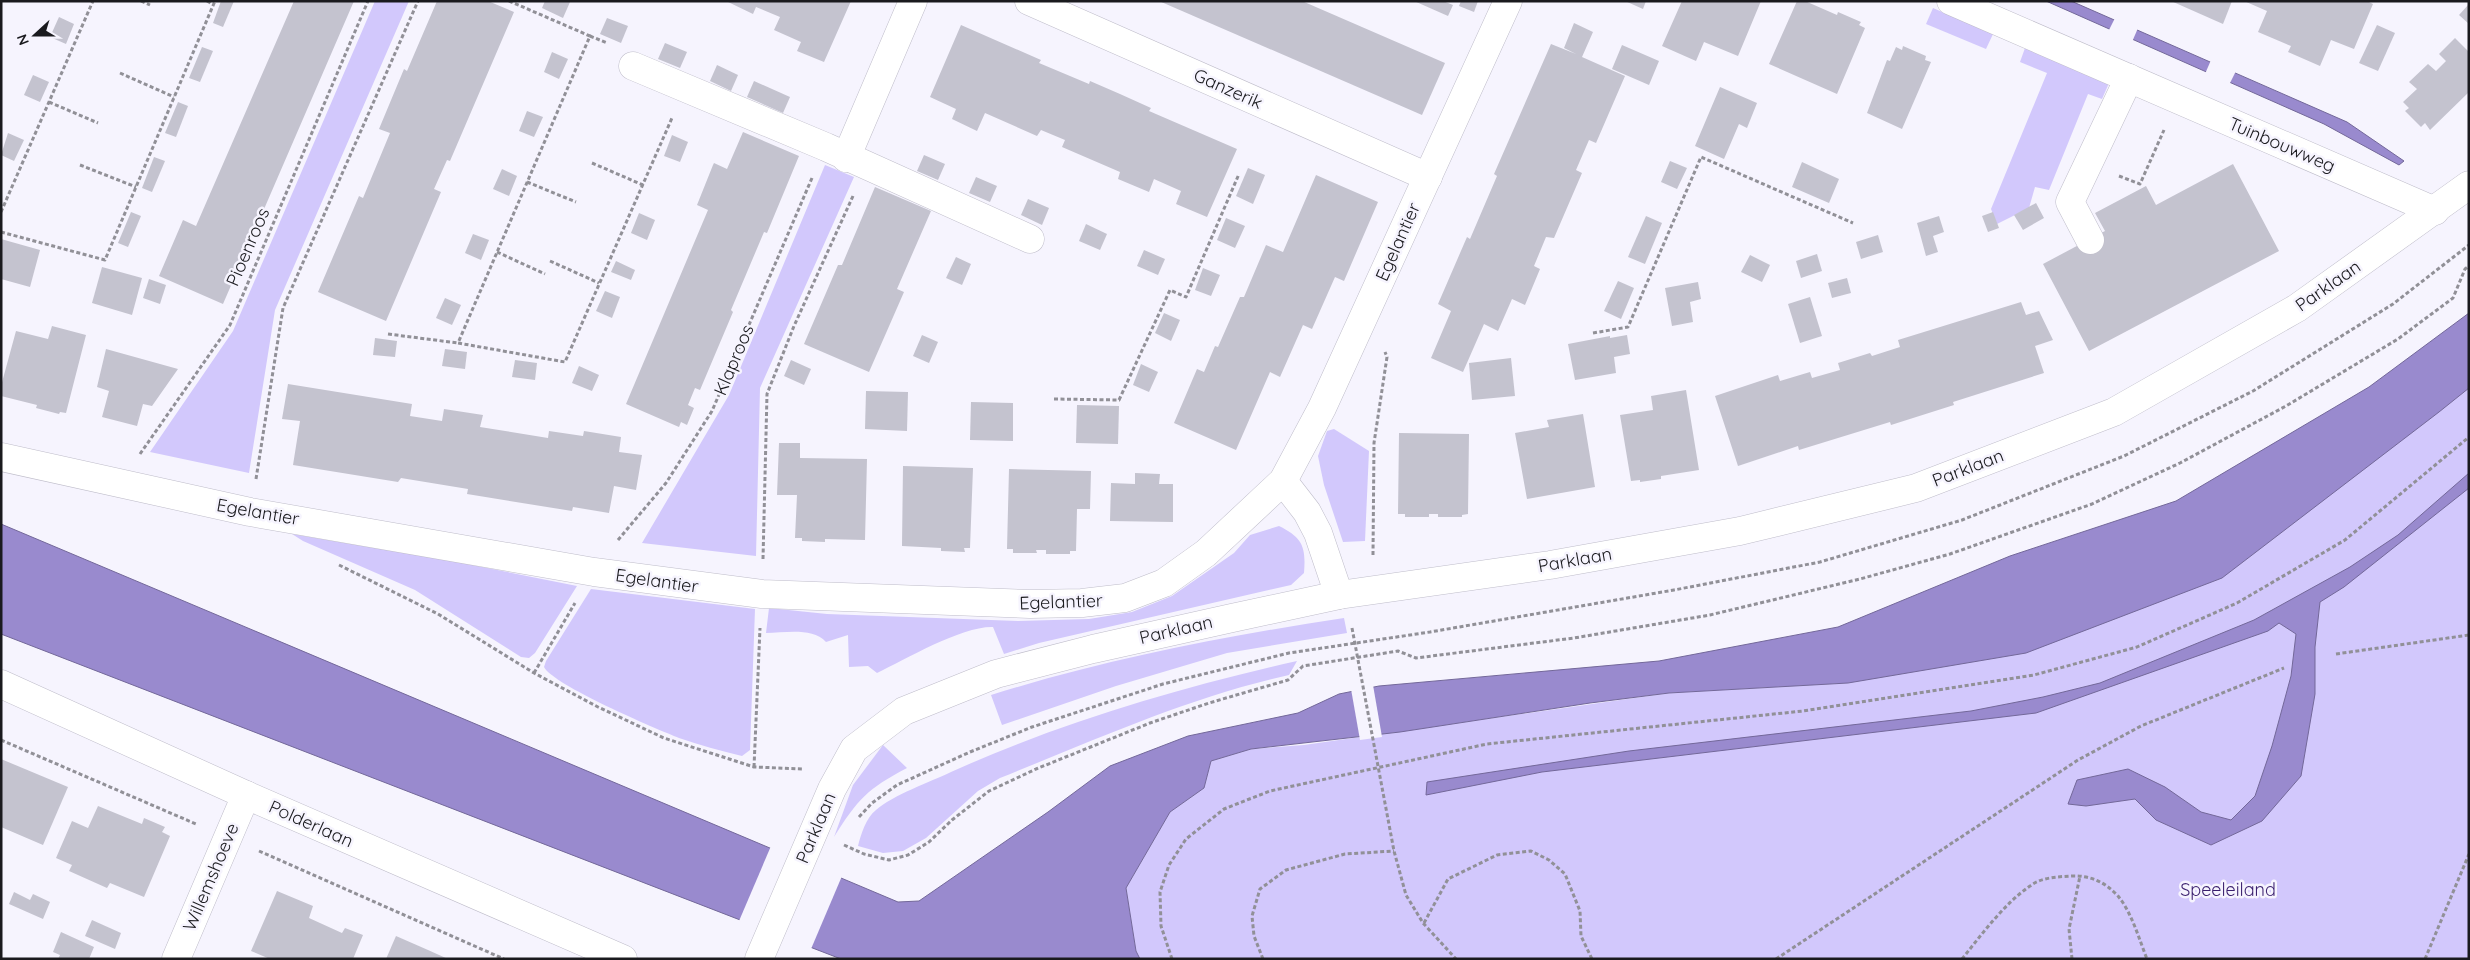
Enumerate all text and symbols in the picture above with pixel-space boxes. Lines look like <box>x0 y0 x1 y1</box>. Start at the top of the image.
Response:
north arrow <box>10 10 60 60</box>
text: N <box>13 32 33 48</box>
street label: Ganzerik <box>1190 63 1266 114</box>
street label: Tuinbouwweg <box>2225 112 2339 177</box>
street label: Egelantier <box>1370 199 1425 285</box>
street label: Pioenroos <box>221 204 274 289</box>
street label: Parklaan <box>2291 255 2365 316</box>
street label: Klaproos <box>708 321 759 399</box>
street label: Parklaan <box>1929 443 2007 492</box>
street label: Egelantier <box>215 493 301 530</box>
street label: Parklaan <box>1536 542 1614 577</box>
street label: Egelantier <box>614 563 700 598</box>
street label: Egelantier <box>1019 589 1103 614</box>
street label: Parklaan <box>1137 610 1215 649</box>
street label: Parklaan <box>790 789 841 867</box>
street label: Polderlaan <box>265 795 357 852</box>
street label: Willemshoeve <box>177 819 244 934</box>
park label: Speeleiland <box>2180 878 2276 901</box>

